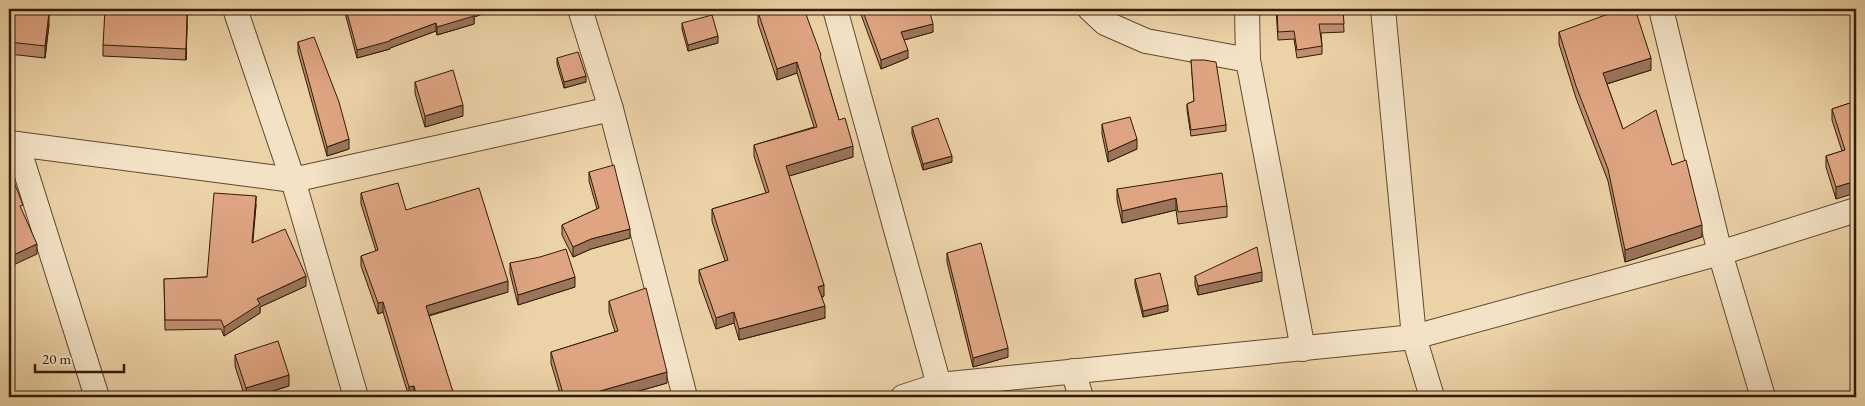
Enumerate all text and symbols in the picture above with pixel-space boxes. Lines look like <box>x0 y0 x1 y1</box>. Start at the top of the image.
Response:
scale bar <box>35 341 124 373</box>
text: 20 m <box>42 349 71 368</box>

